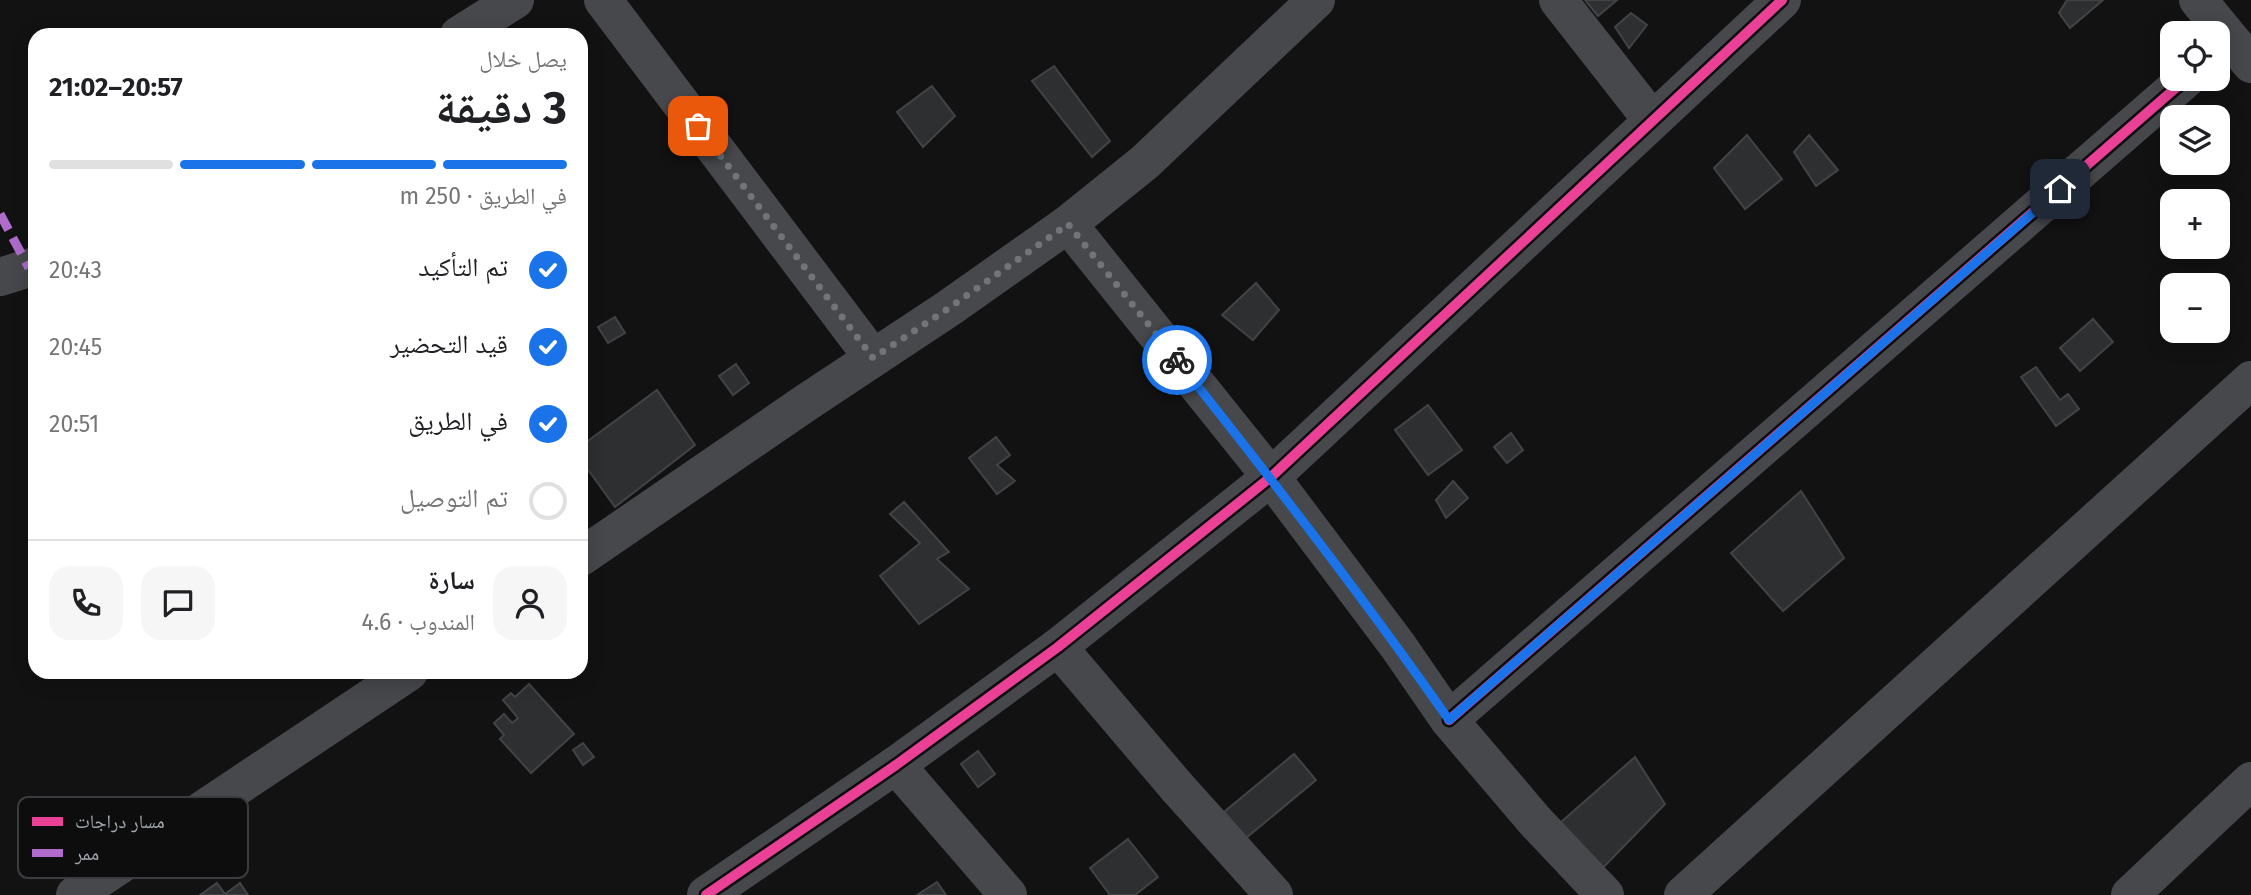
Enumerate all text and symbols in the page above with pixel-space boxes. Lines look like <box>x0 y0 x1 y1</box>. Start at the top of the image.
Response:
map controls <box>2160 21 2230 343</box>
button: locate <box>2160 21 2230 91</box>
text: يصل خلال <box>479 45 567 73</box>
text: 20:57–21:02 <box>49 72 183 103</box>
text: 3 دقيقة <box>436 80 567 135</box>
pin <box>668 96 728 156</box>
button: layers <box>2160 105 2230 175</box>
icon: bag <box>679 107 717 145</box>
pin <box>2030 159 2090 219</box>
icon: home <box>2041 170 2079 208</box>
text: في الطريق · 250 m <box>399 182 567 210</box>
button: + <box>2160 189 2230 259</box>
icon: check <box>529 251 567 289</box>
text: تم التأكيد <box>418 252 508 283</box>
text: 20:43 <box>49 256 102 284</box>
button: − <box>2160 273 2230 343</box>
courier <box>1142 325 1212 395</box>
icon: check <box>529 328 567 366</box>
text: قيد التحضير <box>390 329 508 360</box>
text: 20:45 <box>49 333 102 361</box>
icon: bike <box>1158 341 1196 379</box>
icon: check <box>529 405 567 443</box>
text: في الطريق <box>408 406 508 437</box>
text: 20:51 <box>49 410 99 438</box>
text: تم التوصيل <box>400 483 508 514</box>
text: سارة <box>428 565 475 596</box>
button: phone <box>49 566 123 640</box>
button: chat <box>141 566 215 640</box>
button: person <box>493 566 567 640</box>
text: المندوب · 4.6 <box>362 608 475 636</box>
legend <box>18 797 248 878</box>
text: مسار دراجات <box>75 810 165 833</box>
text: ممر <box>74 842 99 865</box>

